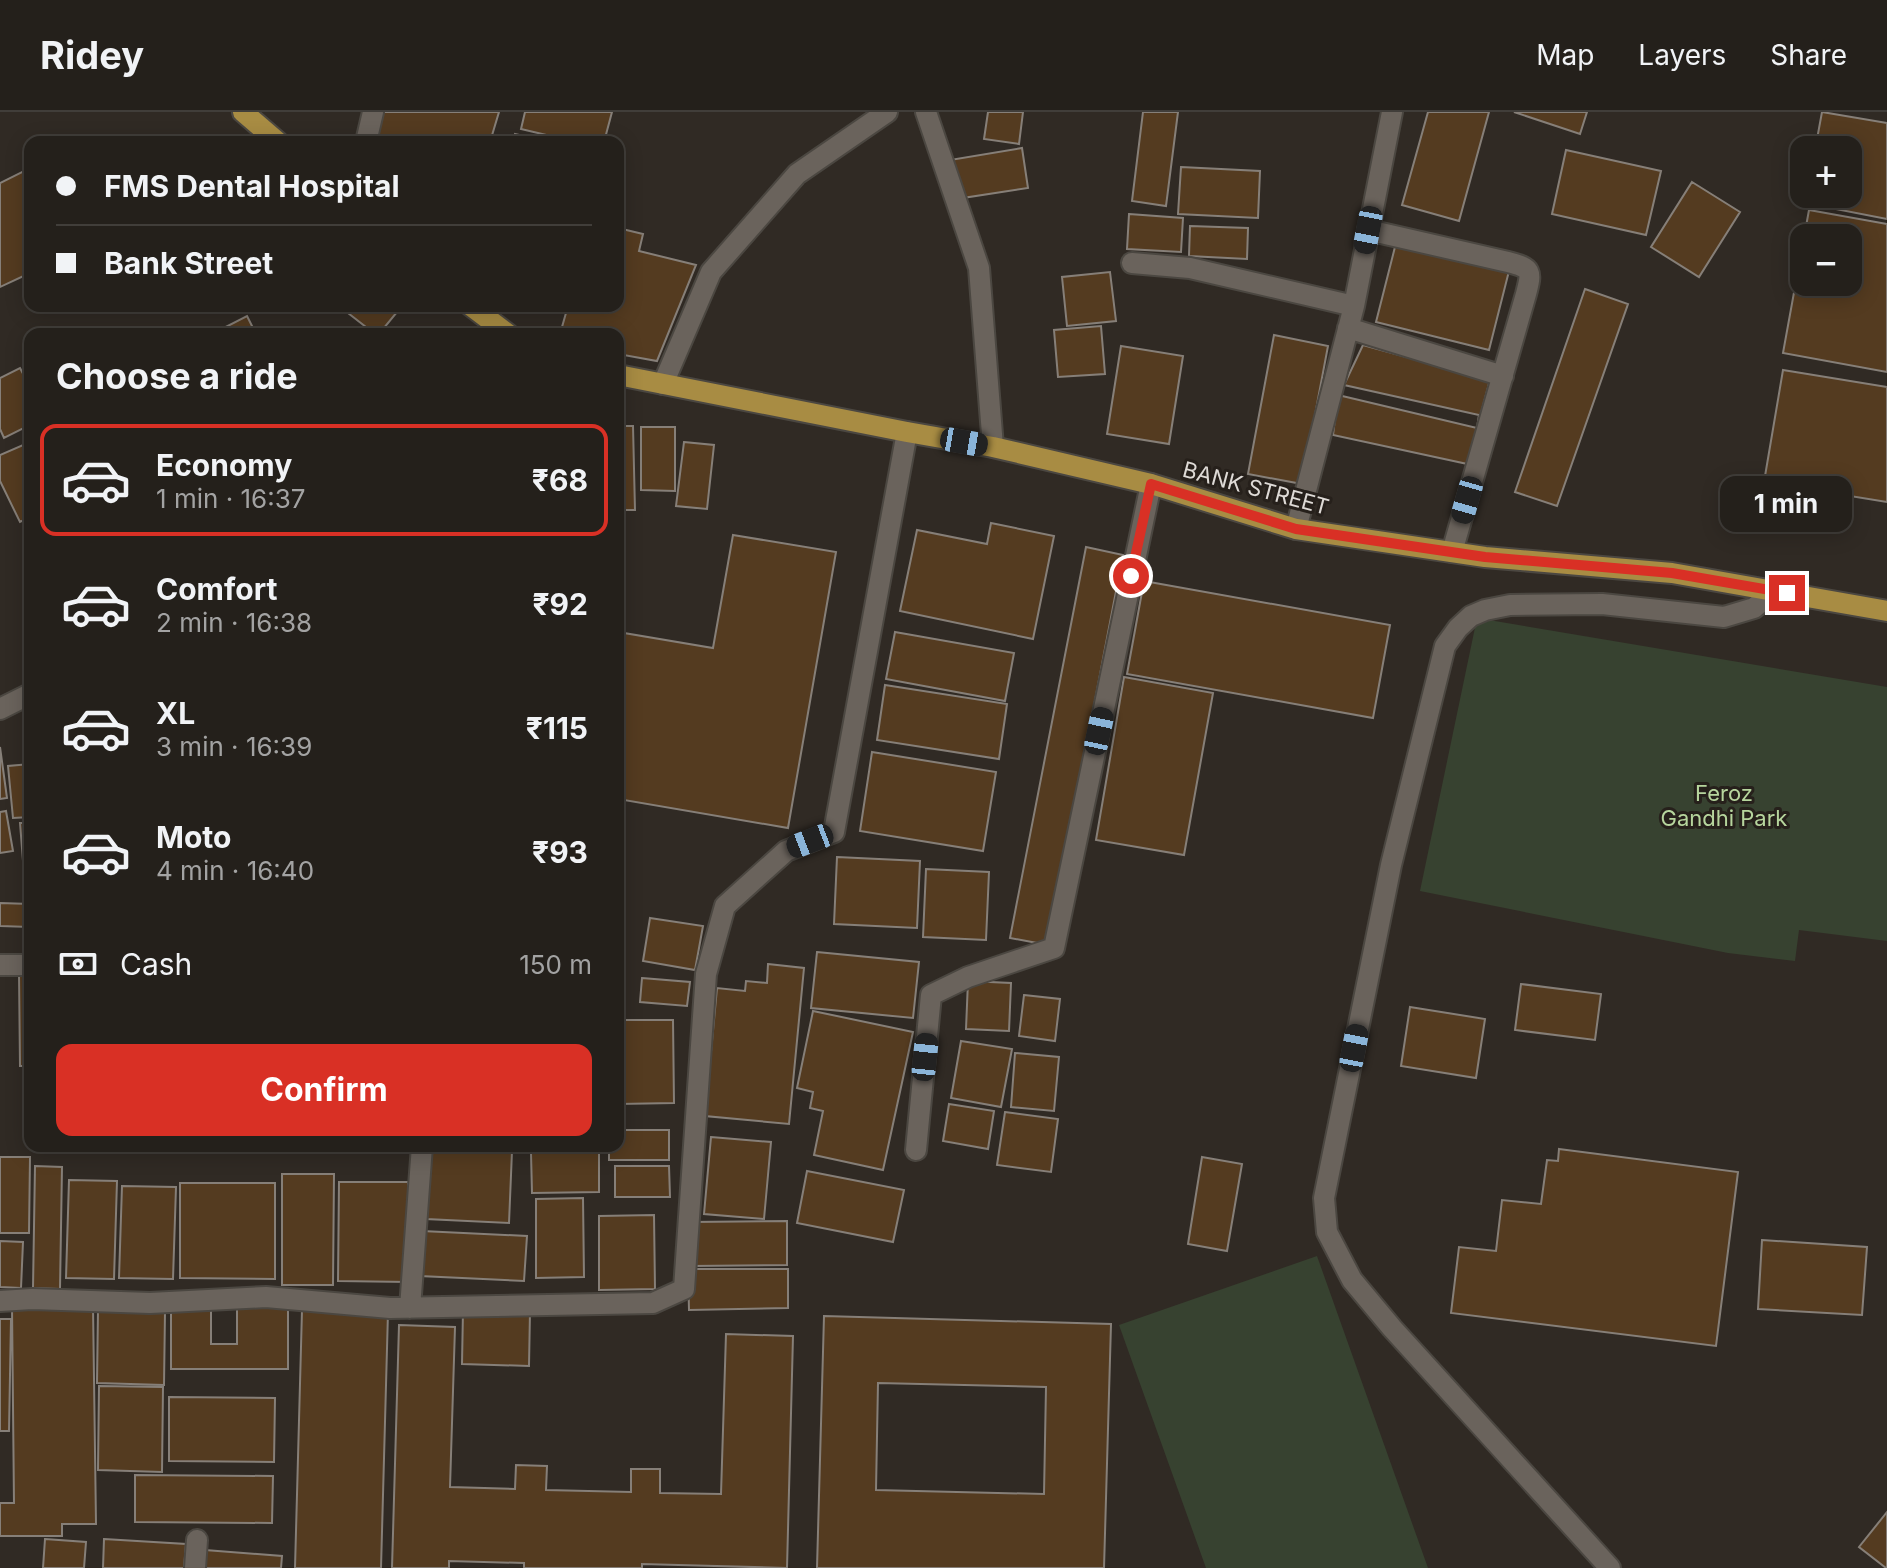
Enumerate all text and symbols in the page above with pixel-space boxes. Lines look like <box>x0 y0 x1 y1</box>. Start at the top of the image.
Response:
text: Ridey <box>40 32 144 78</box>
text: Map <box>1536 38 1594 72</box>
text: Layers <box>1638 38 1726 72</box>
text: Share <box>1770 38 1847 72</box>
map controls <box>1790 136 1862 296</box>
button: + <box>1790 136 1862 208</box>
text: FMS Dental Hospital <box>104 168 400 204</box>
car <box>1352 204 1384 256</box>
button: − <box>1790 224 1862 296</box>
text: Bank Street <box>104 245 273 281</box>
text: Choose a ride <box>56 354 298 398</box>
car <box>938 426 990 458</box>
icon: car <box>60 444 132 516</box>
text: Economy <box>156 447 292 483</box>
street label: BANK STREET <box>1180 456 1332 520</box>
text: ₹68 <box>532 462 588 498</box>
car <box>1449 474 1485 526</box>
callout: 1 min <box>1721 477 1853 533</box>
text: 1 min · 16:37 <box>156 483 305 514</box>
text: 1 min <box>1754 488 1818 519</box>
route start <box>1113 558 1149 594</box>
icon: car <box>60 568 132 640</box>
text: Comfort <box>156 571 277 607</box>
route end <box>1769 575 1805 611</box>
text: ₹92 <box>532 586 588 622</box>
text: 2 min · 16:38 <box>156 607 312 638</box>
icon: car <box>60 692 132 764</box>
text: XL <box>156 695 195 731</box>
car <box>1082 705 1116 757</box>
text: ₹115 <box>526 710 588 746</box>
text: 3 min · 16:39 <box>156 731 312 762</box>
park label: Feroz Gandhi Park <box>1661 780 1787 831</box>
icon: car <box>60 816 132 888</box>
text: Moto <box>156 819 231 855</box>
car <box>783 821 837 861</box>
text: ₹93 <box>532 834 588 870</box>
text: 4 min · 16:40 <box>156 855 314 886</box>
icon: cash <box>56 942 100 986</box>
text: Cash <box>120 946 192 982</box>
text: 150 m <box>519 949 592 980</box>
car <box>1338 1022 1370 1074</box>
car <box>911 1032 939 1082</box>
button: Confirm <box>56 1044 592 1136</box>

